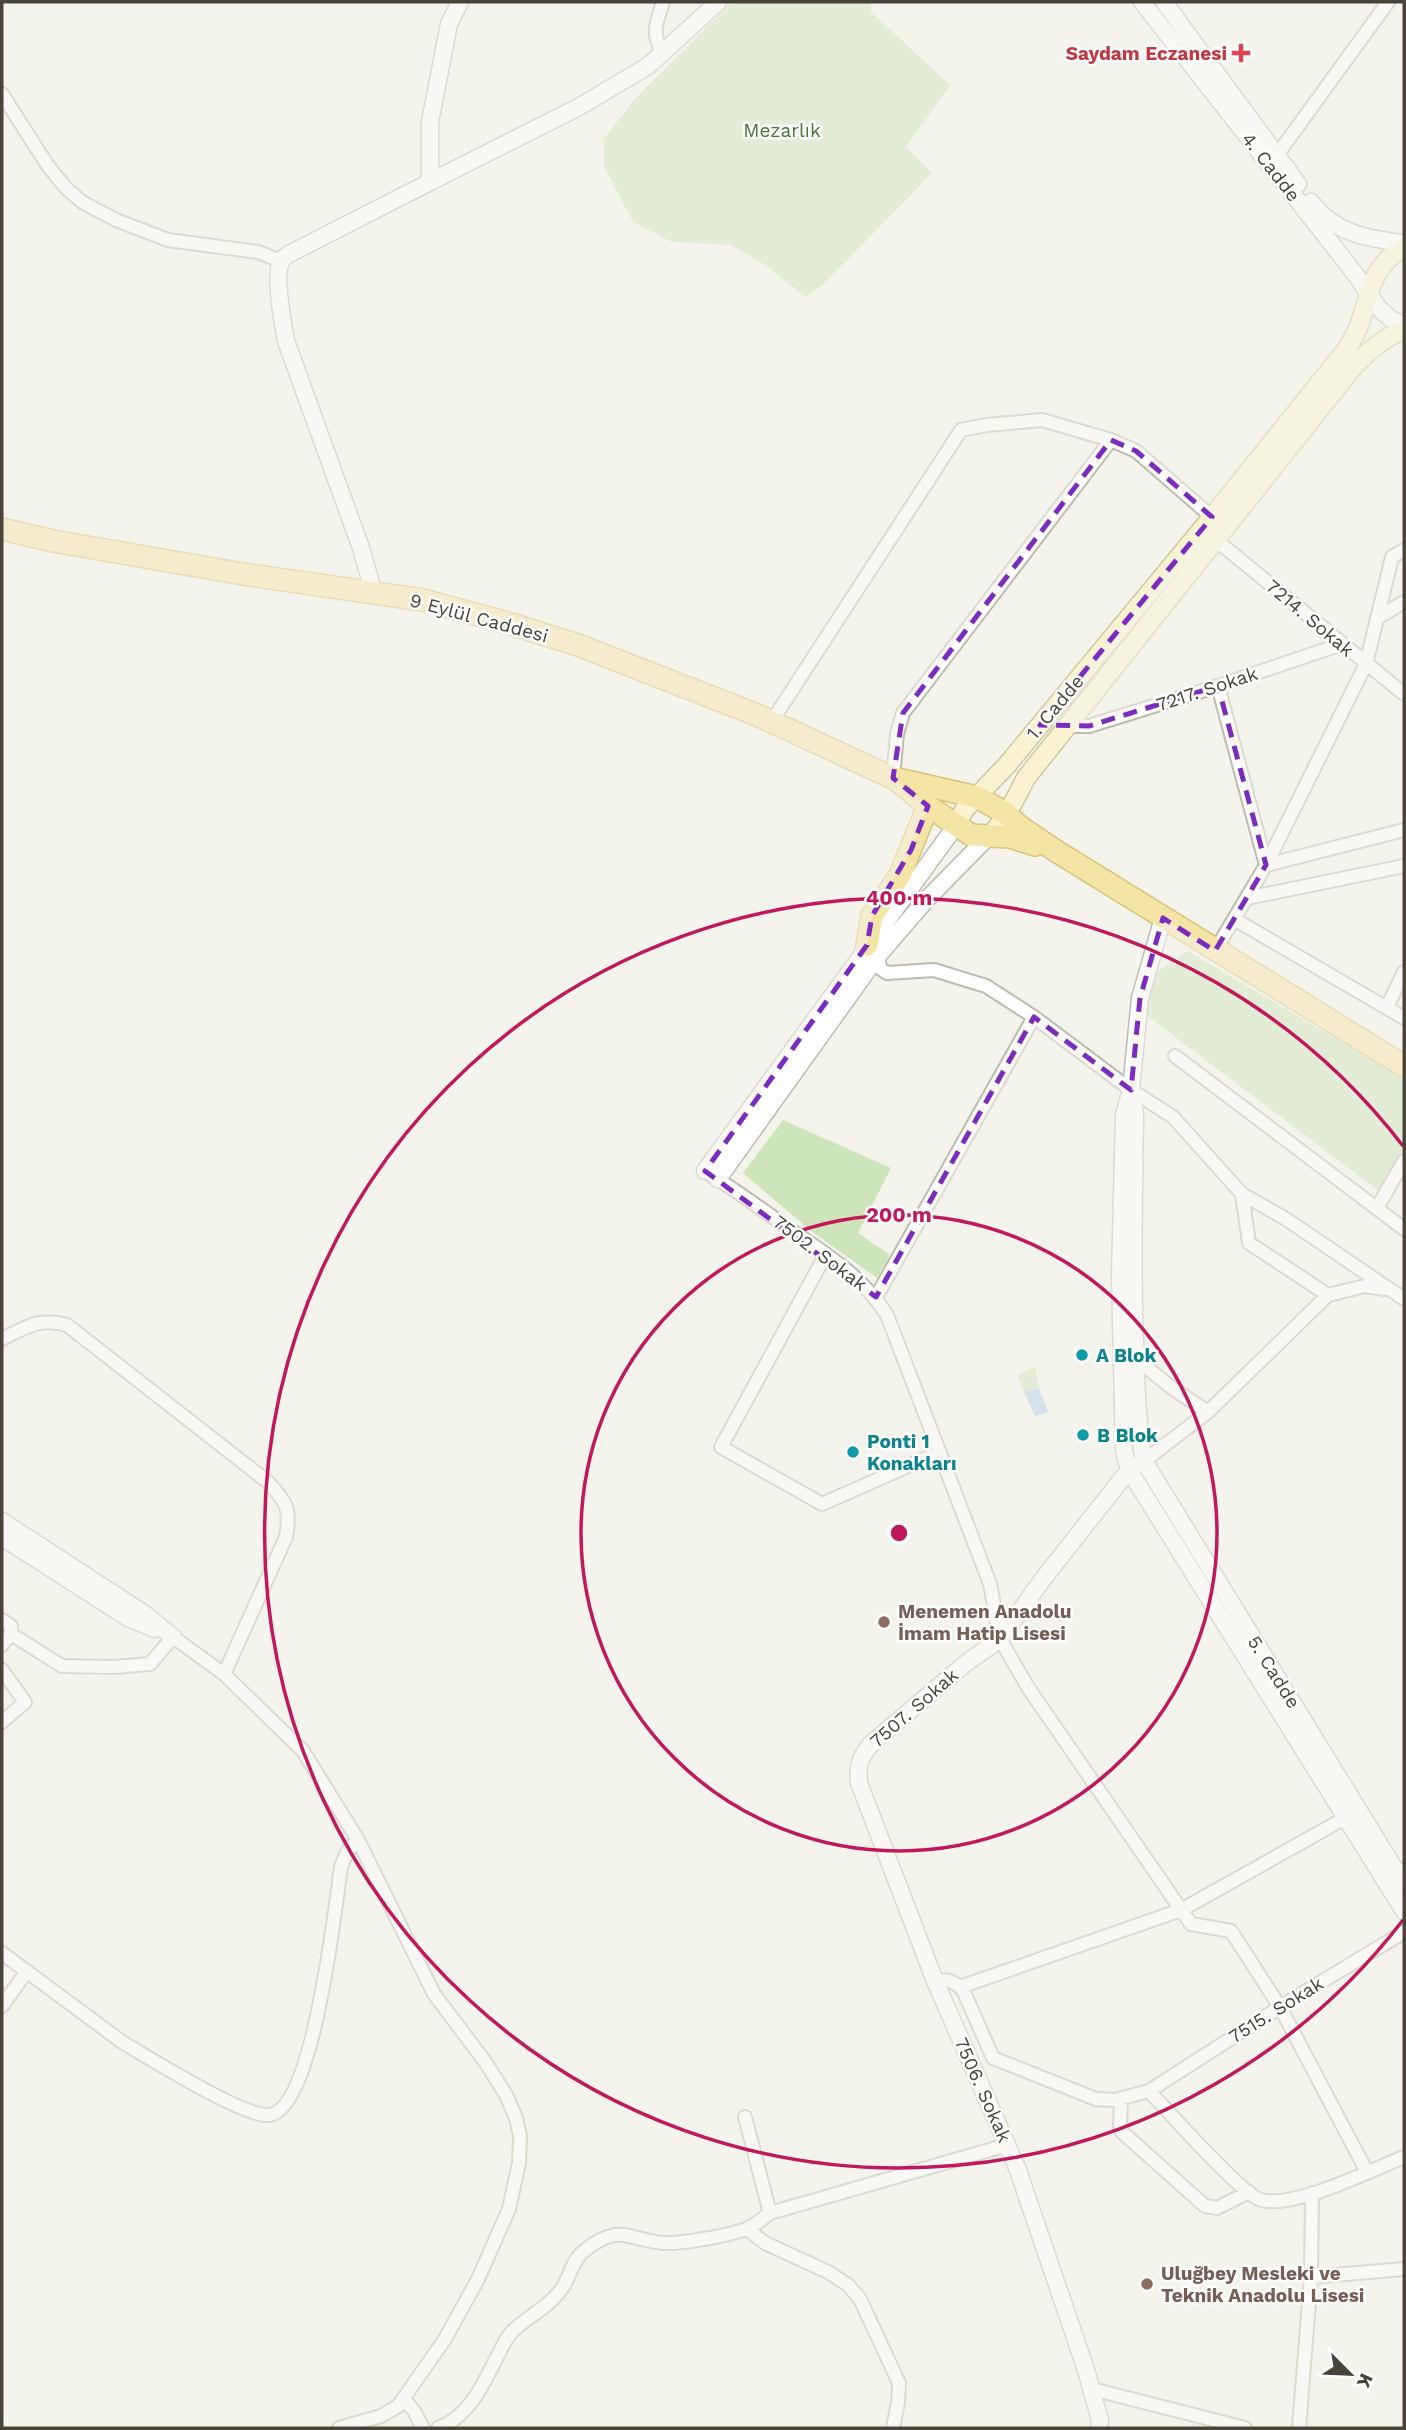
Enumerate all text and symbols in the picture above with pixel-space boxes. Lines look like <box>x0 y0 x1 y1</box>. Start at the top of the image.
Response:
place label: Saydam Eczanesi <box>1066 42 1227 65</box>
marker: Saydam Eczanesi <box>1233 45 1249 61</box>
park label: Mezarlık <box>743 119 821 142</box>
street label: 4. Cadde <box>1237 128 1305 206</box>
street label: 7214. Sokak <box>1261 575 1359 662</box>
street label: 9 Eylül Caddesi <box>407 588 551 648</box>
street label: 7217. Sokak <box>1153 662 1261 716</box>
street label: 1. Cadde <box>1021 670 1089 744</box>
text: 400 m <box>866 885 932 910</box>
text: 200 m <box>866 1202 932 1227</box>
street label: 7502. Sokak <box>768 1210 872 1296</box>
place label: A Blok <box>1096 1344 1156 1367</box>
marker: A Blok <box>1074 1347 1090 1363</box>
place label: B Blok <box>1097 1424 1158 1447</box>
marker: B Blok <box>1075 1427 1091 1443</box>
place label: Ponti 1 Konakları <box>867 1430 956 1475</box>
marker: Ponti 1 Konakları <box>845 1444 861 1460</box>
centre of rings <box>887 1521 911 1545</box>
place label: Menemen Anadolu İmam Hatip Lisesi <box>898 1600 1072 1645</box>
marker: Menemen Anadolu İmam Hatip Lisesi <box>876 1614 892 1630</box>
street label: 5. Cadde <box>1243 1631 1305 1713</box>
street label: 7507. Sokak <box>865 1663 963 1753</box>
street label: 7515. Sokak <box>1224 1972 1328 2048</box>
street label: 7506. Sokak <box>950 2034 1016 2146</box>
place label: Uluğbey Mesleki ve Teknik Anadolu Lisesi <box>1161 2262 1364 2307</box>
marker: Uluğbey Mesleki ve Teknik Anadolu Lisesi <box>1139 2276 1155 2292</box>
north arrow <box>1315 2339 1385 2409</box>
text: K <box>1352 2370 1378 2391</box>

